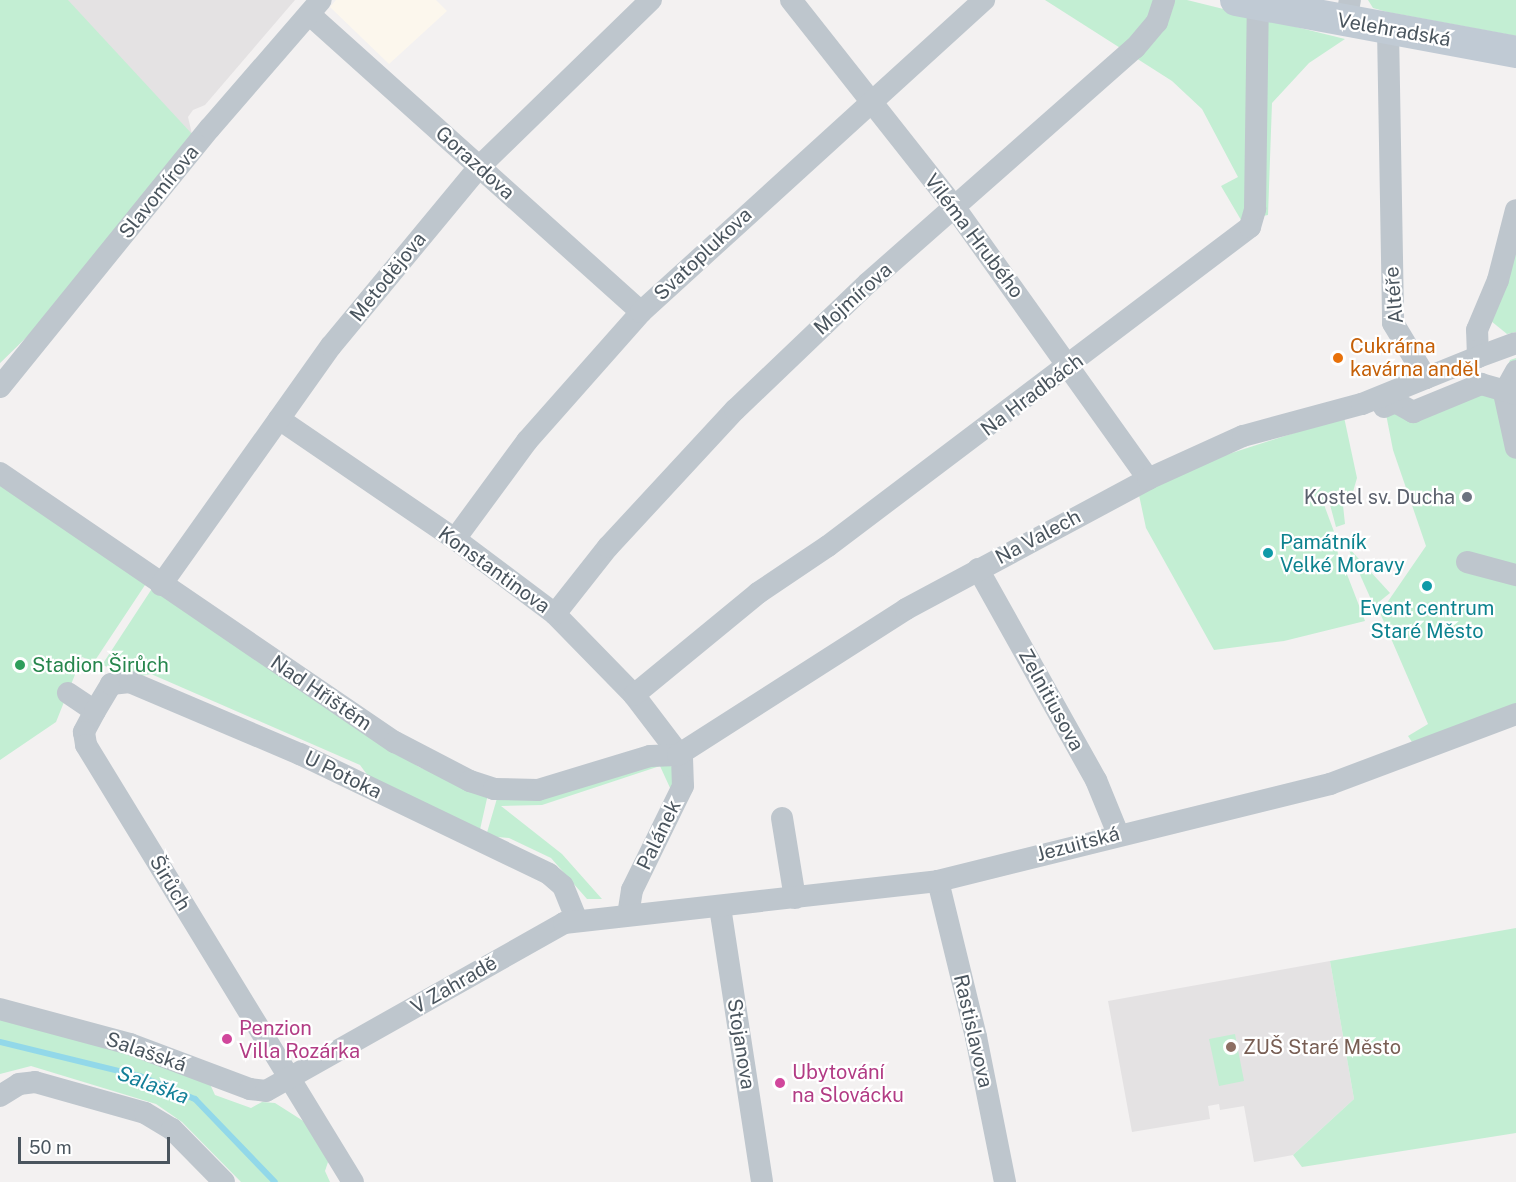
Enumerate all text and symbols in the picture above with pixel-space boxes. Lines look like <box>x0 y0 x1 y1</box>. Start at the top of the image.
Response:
street label: Velehradská <box>1335 8 1453 52</box>
street label: Gorazdova <box>431 121 519 205</box>
street label: Slavomírova <box>114 140 204 244</box>
street label: Viléma Hrubého <box>919 169 1029 303</box>
street label: Svatoplukova <box>649 203 757 305</box>
street label: Metodějova <box>345 228 431 326</box>
street label: Mojmírova <box>809 258 897 340</box>
street label: Altéře <box>1380 265 1408 325</box>
place label: Cukrárna kavárna anděl <box>1350 334 1480 381</box>
street label: Na Hradbách <box>976 349 1088 441</box>
marker: Cukrárna kavárna anděl <box>1331 351 1345 365</box>
place label: Kostel sv. Ducha <box>1304 485 1455 509</box>
marker: Kostel sv. Ducha <box>1460 490 1474 504</box>
street label: Na Valech <box>991 504 1085 570</box>
street label: Konstantinova <box>434 521 554 619</box>
place label: Památník Velké Moravy <box>1280 530 1405 577</box>
marker: Památník Velké Moravy <box>1261 546 1275 560</box>
marker: Event centrum Staré Město <box>1420 579 1434 593</box>
place label: Event centrum Staré Město <box>1360 596 1494 643</box>
street label: Zelnitiusova <box>1013 645 1089 755</box>
street label: Nad Hřištěm <box>266 650 376 736</box>
place label: Stadion Širůch <box>32 653 169 677</box>
marker: Stadion Širůch <box>13 658 27 672</box>
street label: U Potoka <box>300 746 386 804</box>
street label: Palánek <box>632 796 686 874</box>
street label: Jezuitská <box>1034 821 1122 867</box>
street label: Širůch <box>144 851 196 915</box>
street label: V Zahradě <box>407 951 501 1019</box>
street label: Rastislavova <box>948 972 998 1090</box>
street label: Stojanova <box>722 997 760 1091</box>
place label: Penzion Villa Rozárka <box>239 1016 360 1063</box>
street label: Salašská <box>103 1027 189 1077</box>
marker: Penzion Villa Rozárka <box>220 1032 234 1046</box>
place label: ZUŠ Staré Město <box>1243 1035 1401 1059</box>
marker: ZUŠ Staré Město <box>1224 1040 1238 1054</box>
water label: Salaška <box>114 1060 192 1110</box>
place label: Ubytování na Slovácku <box>792 1060 904 1107</box>
marker: Ubytování na Slovácku <box>773 1076 787 1090</box>
scale bar <box>21 1125 172 1163</box>
text: 50 m <box>29 1137 72 1158</box>

